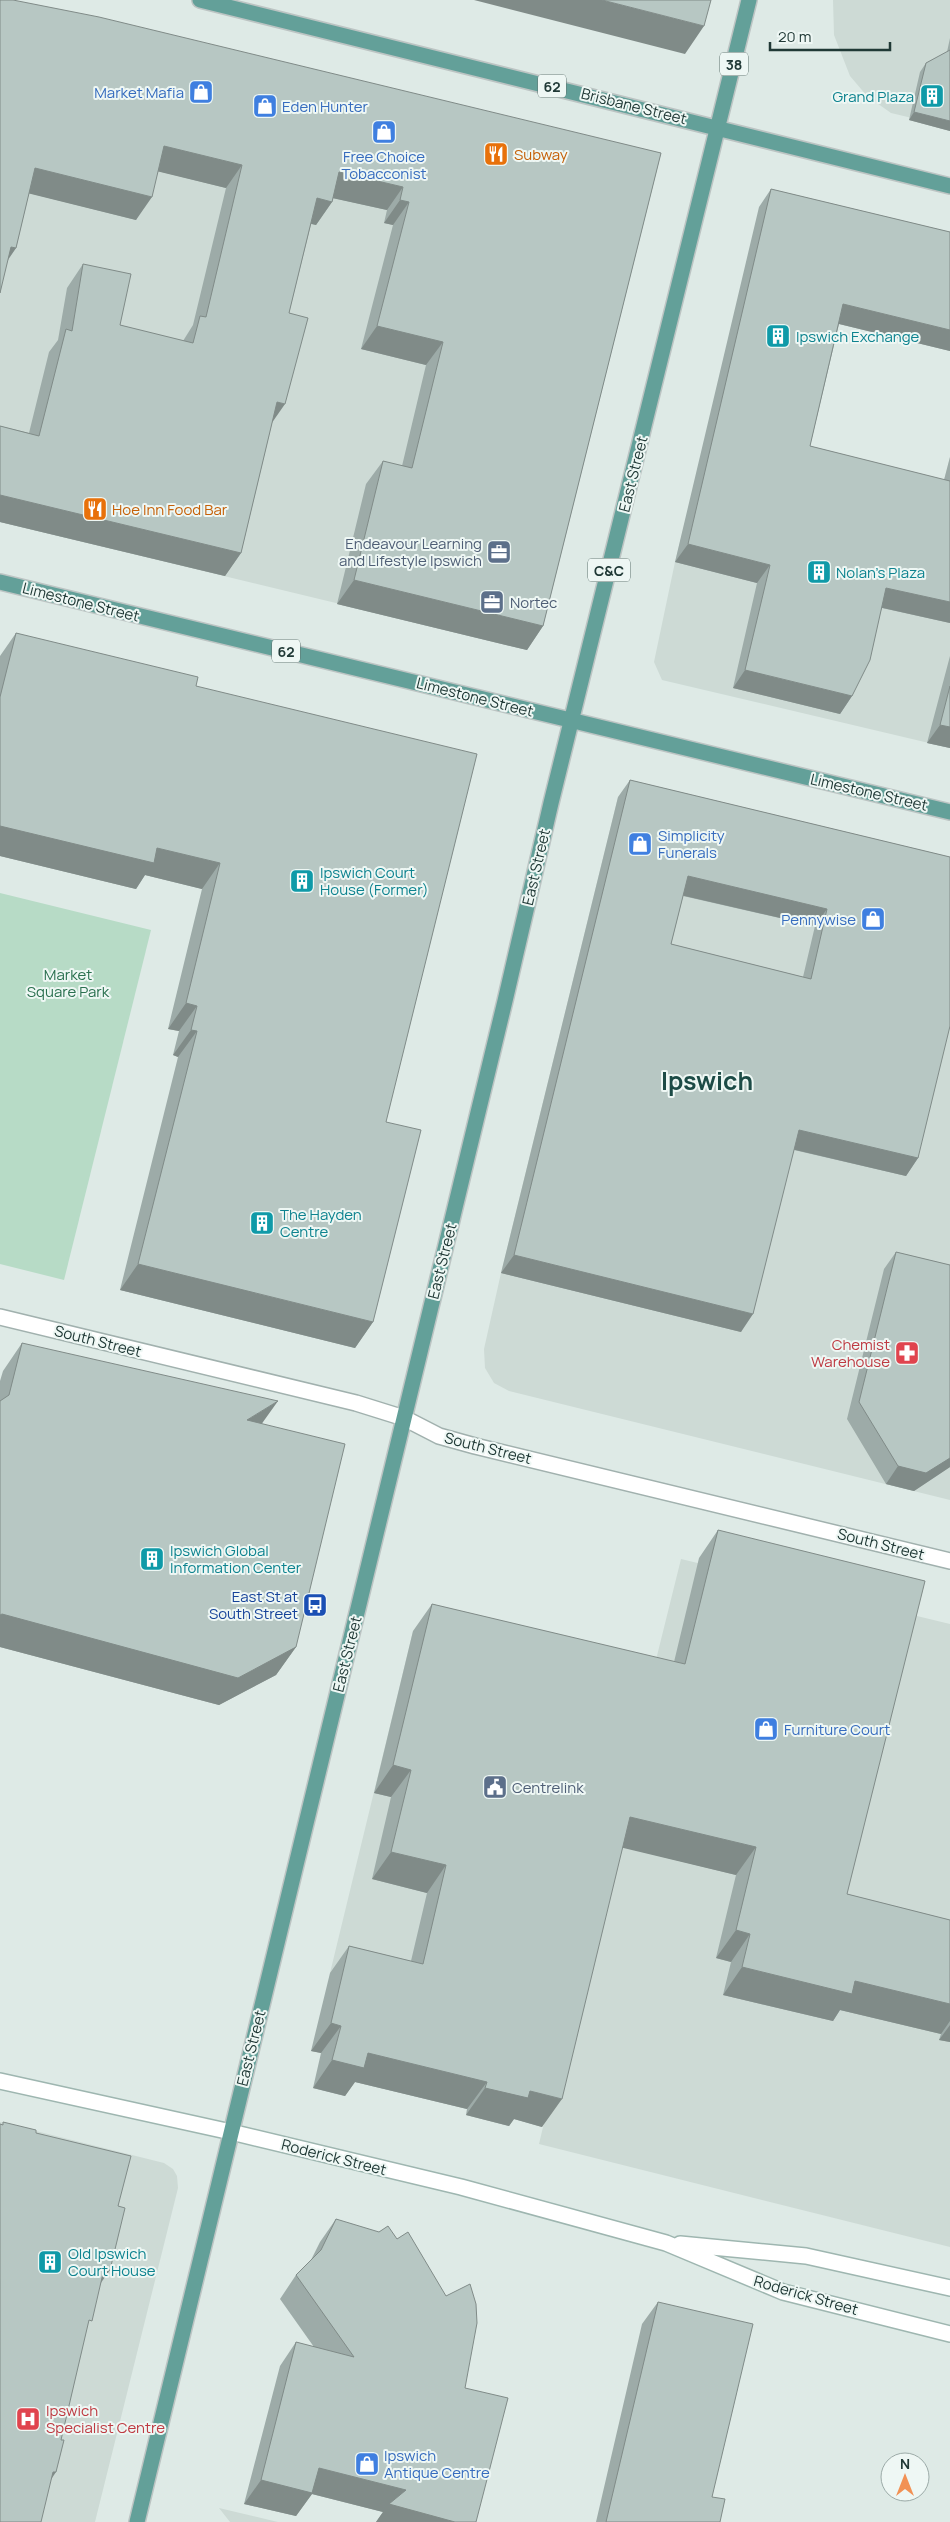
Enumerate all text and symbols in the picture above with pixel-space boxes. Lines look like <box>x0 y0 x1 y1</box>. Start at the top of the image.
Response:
scale bar <box>770 20 890 52</box>
text: 20 m <box>778 26 811 47</box>
road number: 38 <box>720 52 748 76</box>
road number: 62 <box>538 74 566 98</box>
shop icon: Market Mafia <box>188 79 214 105</box>
place label: Market Mafia <box>94 82 184 103</box>
street label: Brisbane Street <box>579 83 689 129</box>
building icon: Grand Plaza <box>919 83 945 109</box>
place label: Grand Plaza <box>833 86 914 107</box>
shop icon: Eden Hunter <box>252 93 278 119</box>
place label: Eden Hunter <box>282 96 368 117</box>
shop icon: Free Choice Tobacconist <box>371 119 397 145</box>
restaurant icon: Subway <box>483 141 509 167</box>
place label: Subway <box>514 144 568 165</box>
place label: Free Choice Tobacconist <box>341 146 427 184</box>
building icon: Ipswich Exchange <box>765 323 791 349</box>
place label: Ipswich Exchange <box>796 326 920 347</box>
street label: East Street <box>613 434 653 514</box>
restaurant icon: Hoe Inn Food Bar <box>82 496 108 522</box>
place label: Hoe Inn Food Bar <box>112 499 228 520</box>
place label: Endeavour Learning and Lifestyle Ipswich <box>339 533 482 571</box>
office icon: Endeavour Learning and Lifestyle Ipswich <box>486 539 512 565</box>
road number: C&C <box>588 558 630 582</box>
building icon: Nolan's Plaza <box>806 559 832 585</box>
place label: Nolan's Plaza <box>836 562 925 583</box>
street label: Limestone Street <box>20 577 142 627</box>
office icon: Nortec <box>479 589 505 615</box>
place label: Nortec <box>510 592 557 613</box>
road number: 62 <box>272 640 300 662</box>
street label: Limestone Street <box>414 672 536 722</box>
street label: Limestone Street <box>808 768 930 816</box>
place label: Simplicity Funerals <box>658 825 725 863</box>
street label: East Street <box>517 827 555 907</box>
shop icon: Simplicity Funerals <box>627 831 653 857</box>
place label: Ipswich Court House (Former) <box>320 862 429 900</box>
building icon: Ipswich Court House (Former) <box>289 868 315 894</box>
shop icon: Pennywise <box>860 906 886 932</box>
place label: Pennywise <box>781 909 856 930</box>
park label: Market Square Park <box>27 964 110 1002</box>
district label: Ipswich <box>661 1063 753 1098</box>
place label: The Hayden Centre <box>280 1204 362 1242</box>
building icon: The Hayden Centre <box>249 1210 275 1236</box>
street label: East Street <box>422 1221 462 1301</box>
street label: South Street <box>52 1320 144 1362</box>
place label: Chemist Warehouse <box>811 1334 890 1372</box>
pharmacy icon: Chemist Warehouse <box>894 1340 920 1366</box>
street label: South Street <box>442 1427 534 1469</box>
street label: South Street <box>835 1523 927 1565</box>
place label: Ipswich Global Information Center <box>170 1540 302 1578</box>
building icon: Ipswich Global Information Center <box>139 1546 165 1572</box>
place label: East St at South Street <box>209 1586 298 1624</box>
bus stop icon: East St at South Street <box>302 1592 328 1618</box>
street label: East Street <box>327 1614 367 1694</box>
shop icon: Furniture Court <box>753 1716 779 1742</box>
place label: Furniture Court <box>784 1719 890 1740</box>
public building icon: Centrelink <box>482 1774 508 1800</box>
place label: Centrelink <box>512 1777 584 1798</box>
street label: East Street <box>231 2008 271 2088</box>
street label: Roderick Street <box>279 2134 389 2180</box>
place label: Old Ipswich Court House <box>68 2243 156 2281</box>
building icon: Old Ipswich Court House <box>37 2249 63 2275</box>
street label: Roderick Street <box>751 2270 861 2320</box>
place label: Ipswich Specialist Centre <box>46 2400 165 2438</box>
hospital icon: Ipswich Specialist Centre <box>15 2406 41 2432</box>
place label: Ipswich Antique Centre <box>384 2445 490 2483</box>
shop icon: Ipswich Antique Centre <box>354 2451 380 2477</box>
north arrow <box>880 2452 930 2502</box>
text: N <box>900 2454 910 2473</box>

